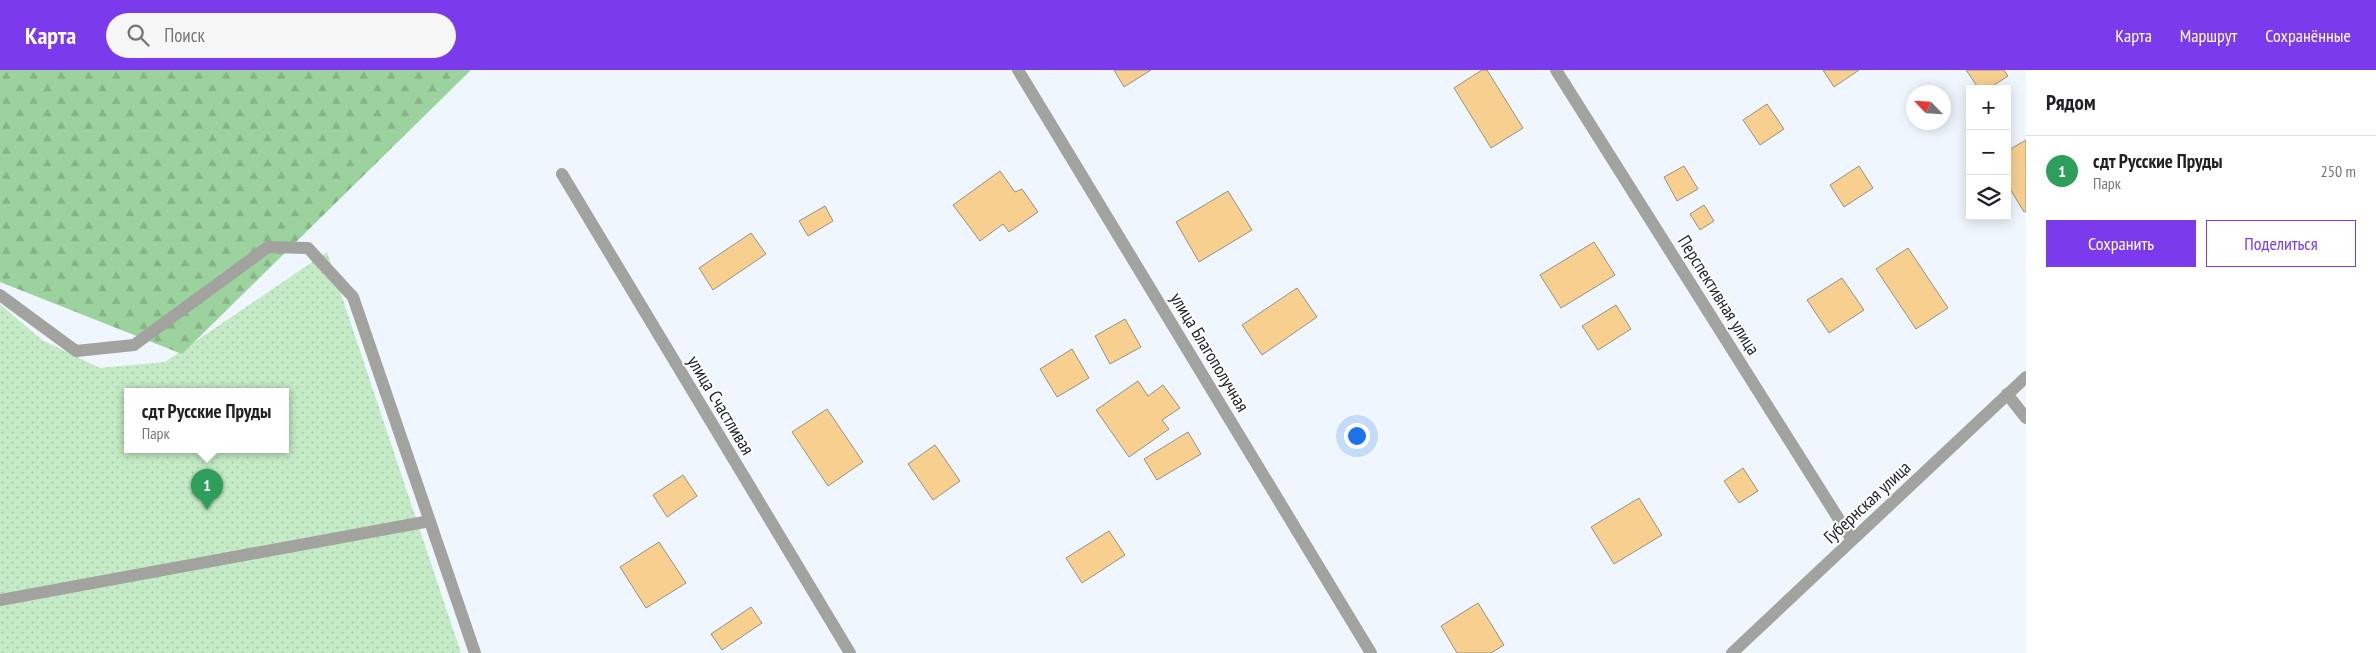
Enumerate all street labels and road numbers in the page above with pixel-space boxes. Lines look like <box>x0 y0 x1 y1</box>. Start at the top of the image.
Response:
street label: Перспективная улица <box>1673 231 1765 359</box>
street label: улица Благополучная <box>1165 288 1255 416</box>
street label: улица Счастливая <box>682 351 760 459</box>
street label: Губернская улица <box>1819 456 1915 548</box>

